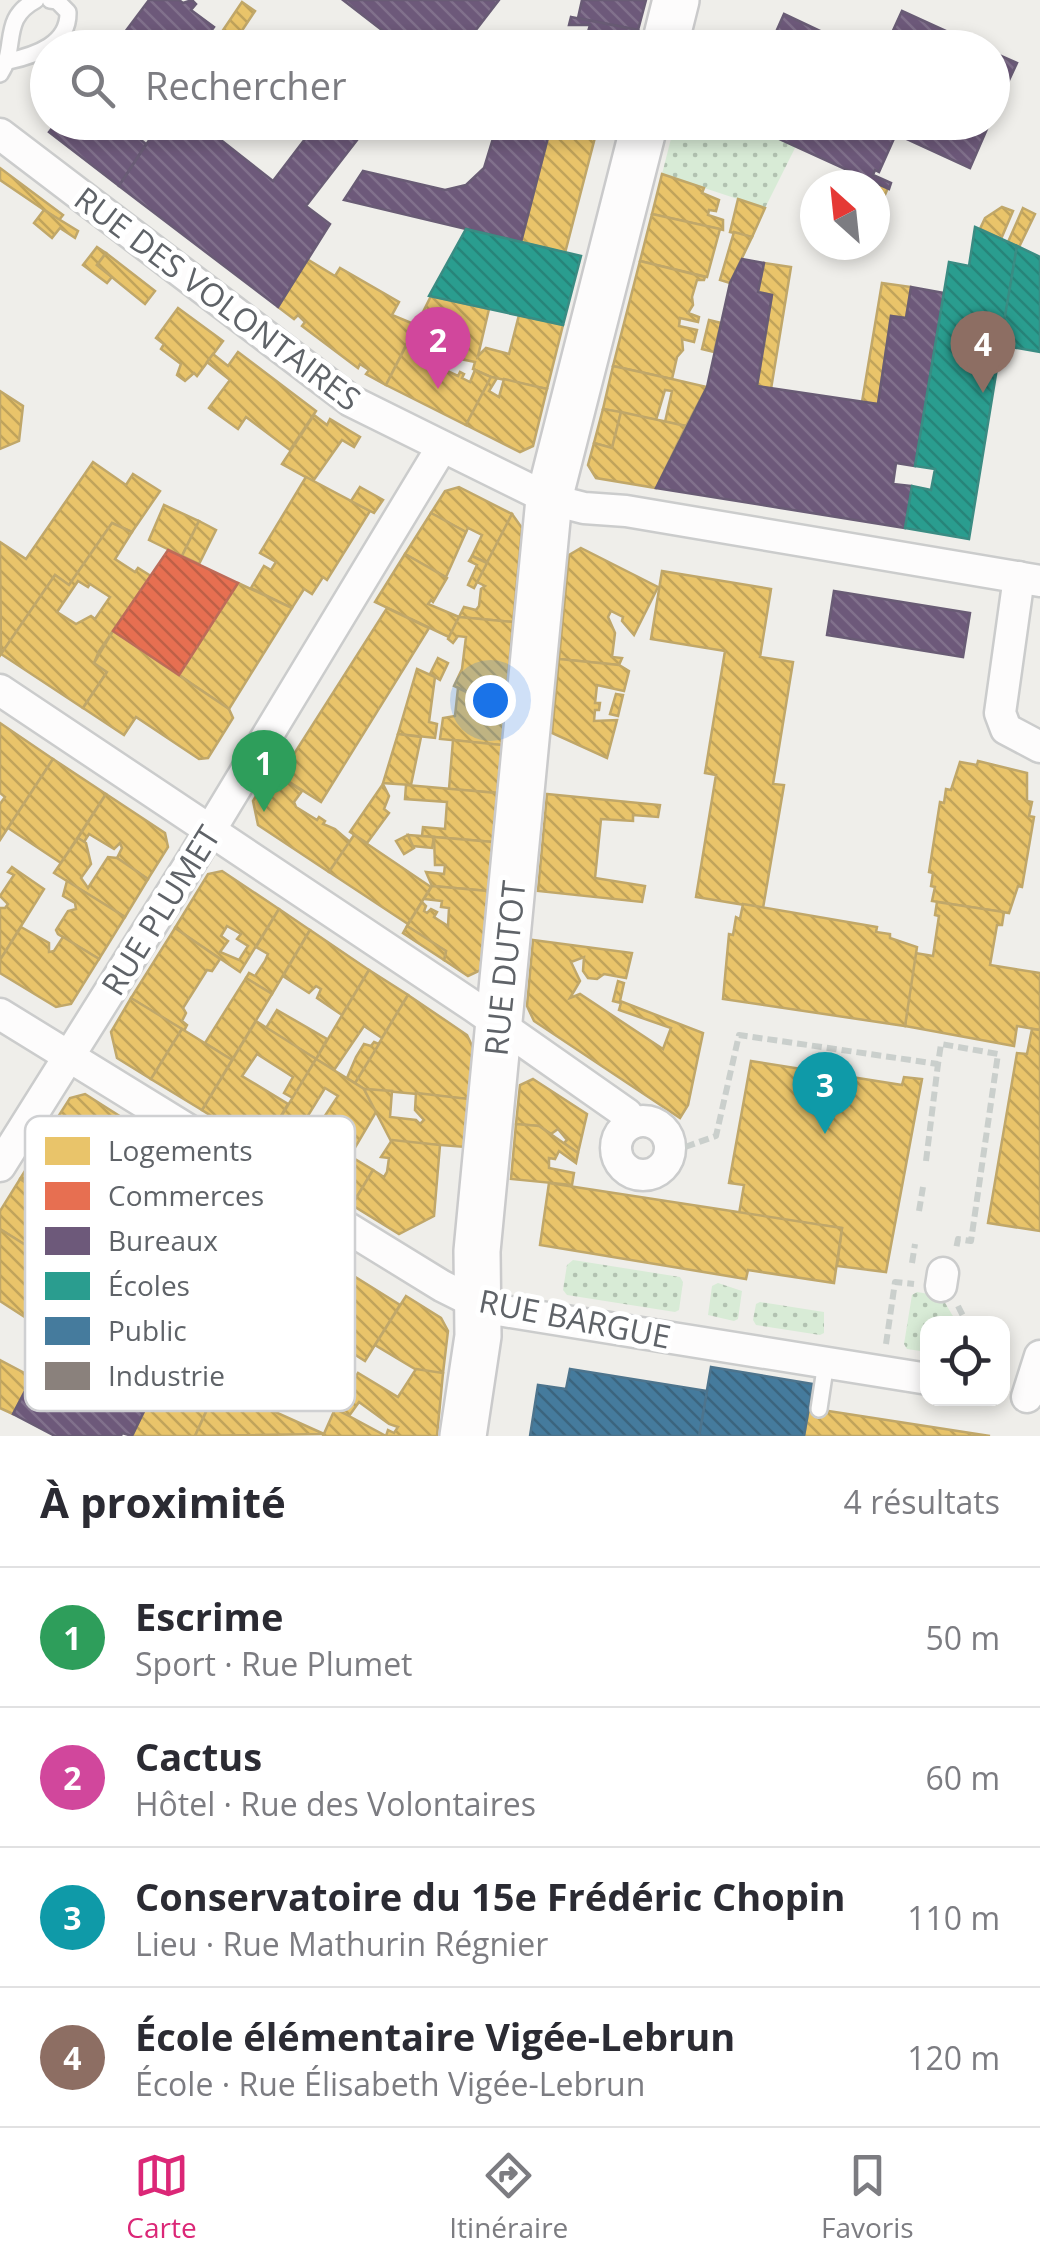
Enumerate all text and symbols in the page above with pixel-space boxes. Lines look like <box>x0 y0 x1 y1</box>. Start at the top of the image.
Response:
search box <box>30 30 1010 140</box>
icon: search <box>65 58 120 113</box>
text: Rechercher <box>145 59 347 111</box>
north arrow <box>800 170 890 260</box>
street label: RUE DES VOLONTAIRES <box>66 176 370 420</box>
pin: 2 <box>406 306 470 389</box>
pin: 4 <box>950 310 1016 393</box>
your location <box>465 675 516 726</box>
pin: 1 <box>232 730 296 812</box>
street label: RUE PLUMET <box>91 817 229 1003</box>
street label: RUE DUTOT <box>473 878 535 1058</box>
pin: 3 <box>792 1052 858 1134</box>
legend <box>25 1116 355 1411</box>
text: Logements <box>108 1131 253 1169</box>
text: Commerces <box>108 1176 264 1214</box>
text: Bureaux <box>108 1221 218 1259</box>
text: Écoles <box>108 1266 190 1304</box>
street label: RUE BARGUE <box>476 1278 674 1358</box>
text: Public <box>108 1311 187 1349</box>
map controls <box>920 1316 1010 1406</box>
button: locate <box>920 1316 1010 1406</box>
text: Industrie <box>108 1356 225 1394</box>
text: À proximité <box>40 1473 286 1530</box>
text: 4 résultats <box>844 1480 1000 1523</box>
text: Escrime <box>135 1590 283 1642</box>
text: 1 <box>63 1616 82 1659</box>
text: 50 m <box>925 1616 1000 1659</box>
text: Sport · Rue Plumet <box>135 1642 413 1685</box>
text: Cactus <box>135 1730 262 1782</box>
text: 2 <box>63 1756 82 1799</box>
text: 60 m <box>925 1756 1000 1799</box>
text: Hôtel · Rue des Volontaires <box>135 1782 536 1825</box>
text: Conservatoire du 15e Frédéric Chopin <box>135 1870 845 1922</box>
text: 3 <box>63 1896 82 1939</box>
text: 110 m <box>907 1896 1000 1939</box>
text: Lieu · Rue Mathurin Régnier <box>135 1922 548 1965</box>
text: École élémentaire Vigée-Lebrun <box>135 2010 735 2062</box>
text: 4 <box>63 2036 82 2079</box>
text: 120 m <box>907 2036 1000 2079</box>
text: École · Rue Élisabeth Vigée-Lebrun <box>135 2062 645 2105</box>
tab: Carte <box>126 2148 197 2246</box>
tab: Itinéraire <box>449 2148 568 2246</box>
tab: Favoris <box>821 2148 914 2246</box>

